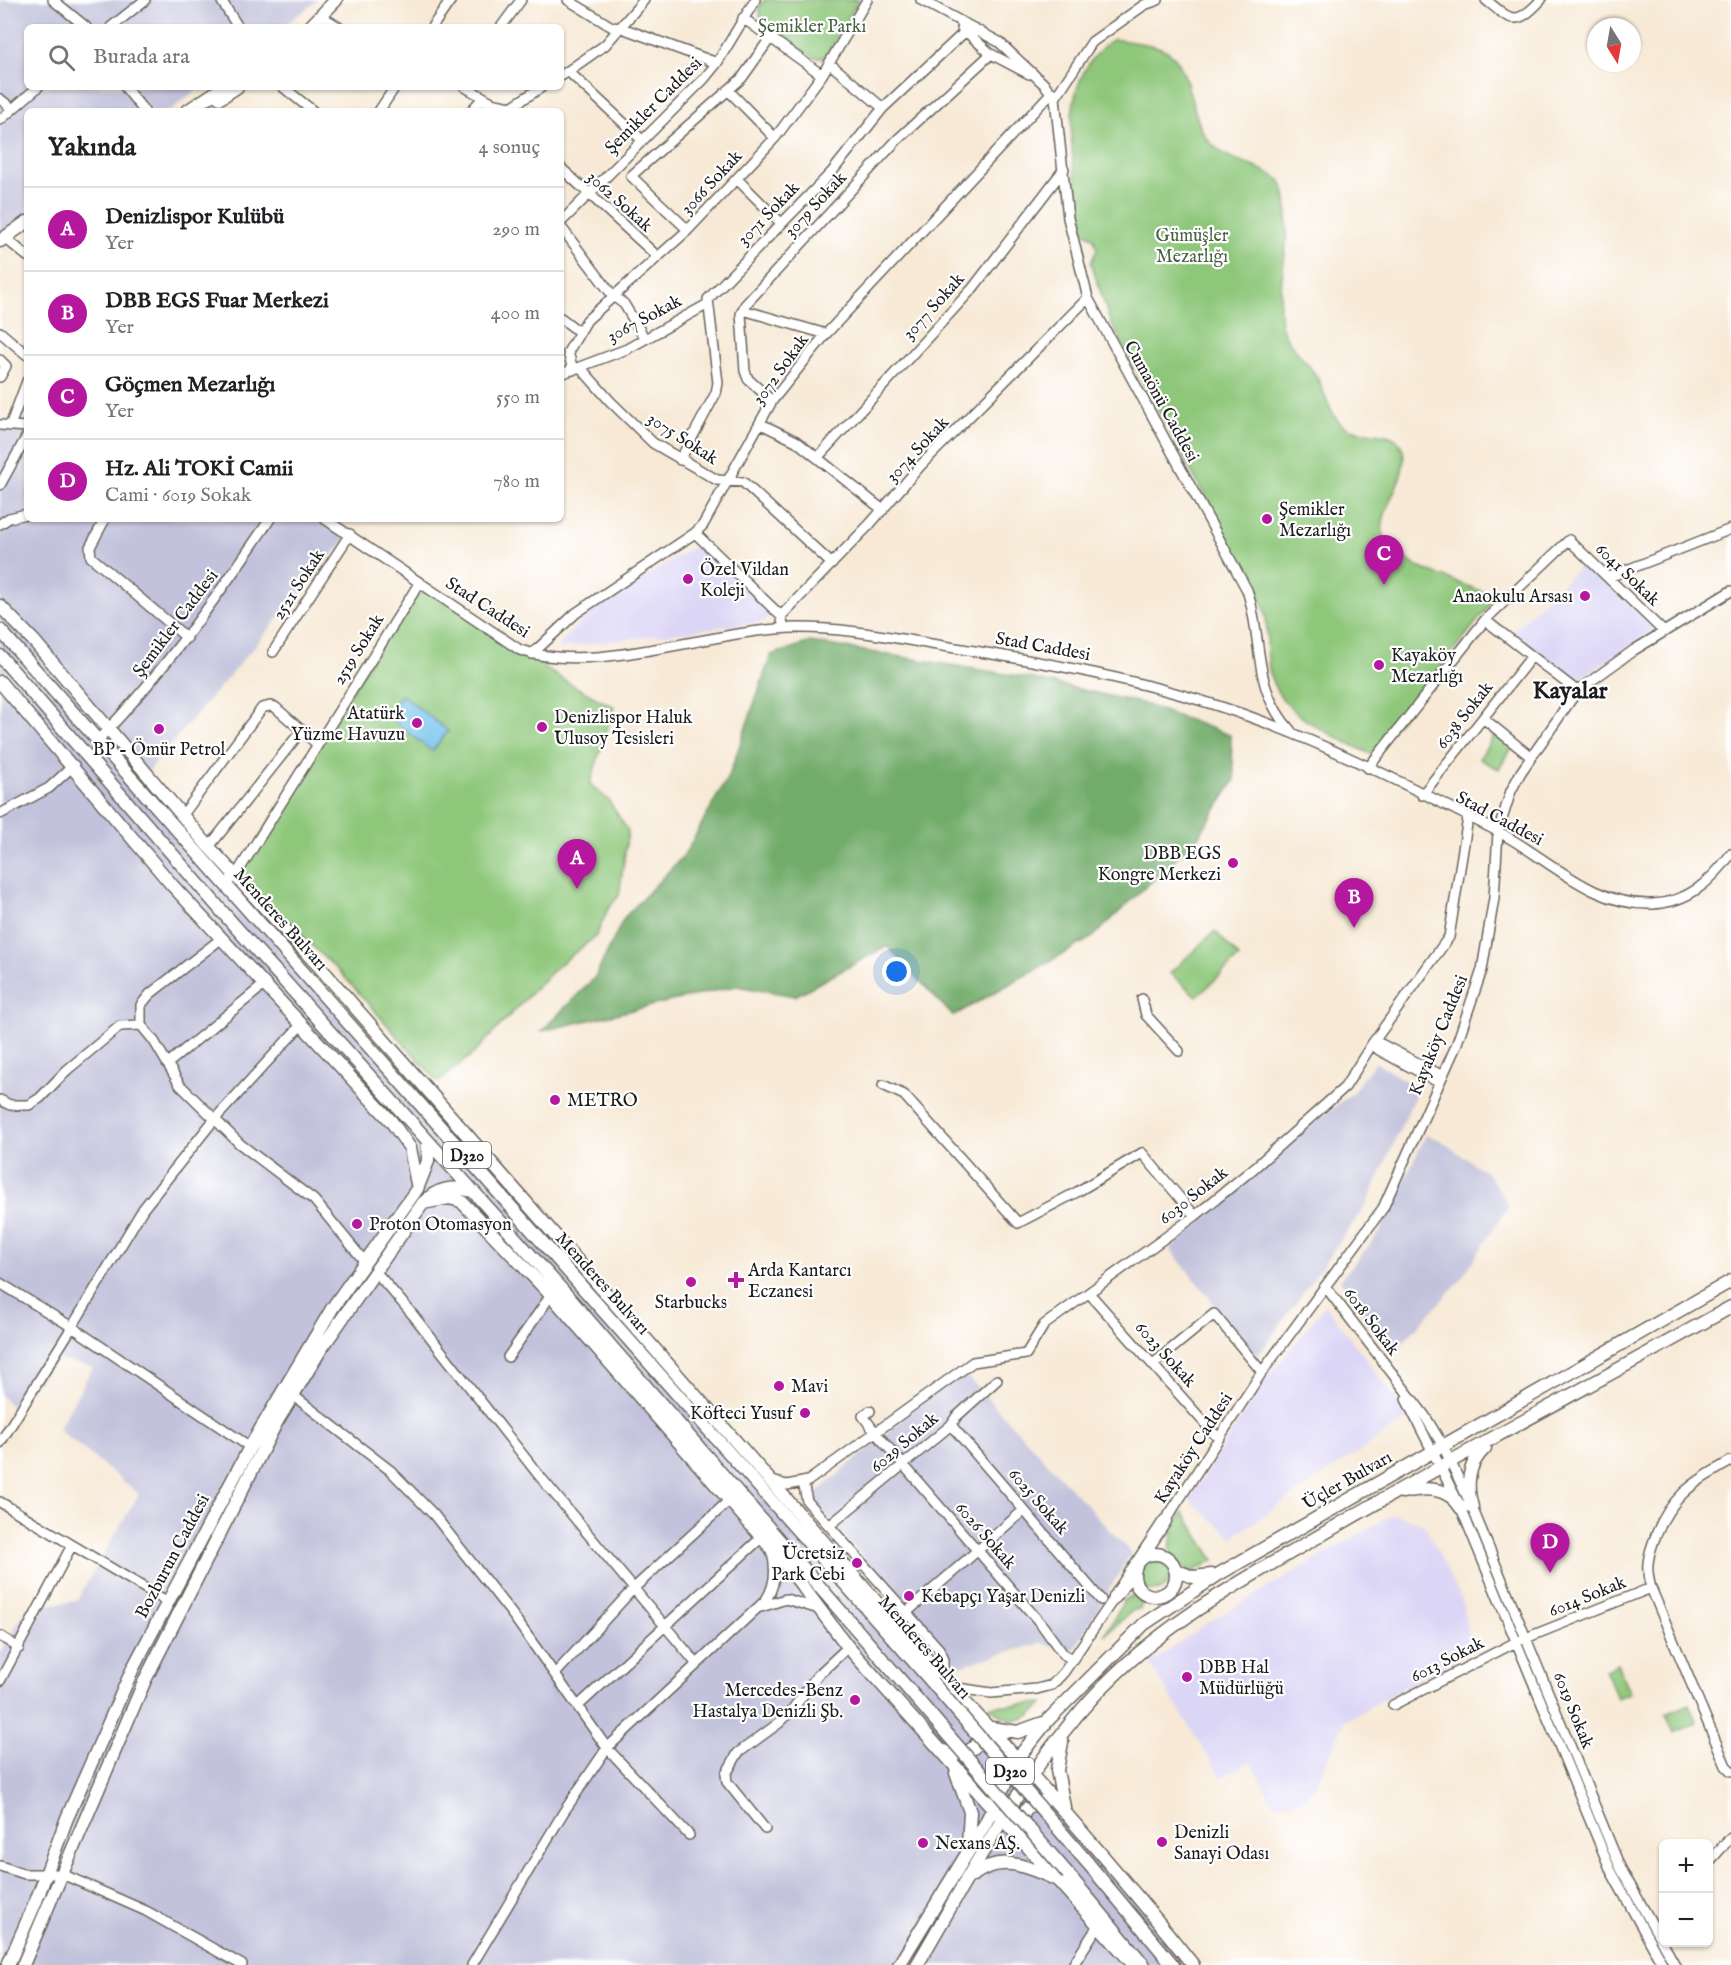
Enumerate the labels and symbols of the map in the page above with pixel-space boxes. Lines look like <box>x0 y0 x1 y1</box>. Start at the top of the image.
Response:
park label: Şemikler Parkı <box>758 16 866 39</box>
north arrow <box>1587 18 1641 72</box>
street label: Şemikler Caddesi <box>600 52 708 160</box>
street label: 3066 Sokak <box>676 145 748 220</box>
street label: 3062 Sokak <box>581 166 657 238</box>
street label: 3079 Sokak <box>780 167 853 243</box>
street label: 3071 Sokak <box>733 177 806 251</box>
park label: Gümüşler Mezarlığı <box>1156 225 1229 269</box>
street label: 3077 Sokak <box>898 268 970 345</box>
street label: 3067 Sokak <box>603 290 686 349</box>
street label: 3072 Sokak <box>748 330 815 410</box>
street label: Cumaönü Caddesi <box>1118 337 1204 467</box>
street label: 3075 Sokak <box>642 408 722 471</box>
street label: 3074 Sokak <box>882 412 955 488</box>
place label: Şemikler Mezarlığı <box>1279 499 1351 543</box>
marker: Şemikler Mezarlığı <box>1260 512 1274 526</box>
pin: C <box>1364 536 1404 585</box>
street label: 6041 Sokak <box>1590 538 1665 612</box>
street label: 2521 Sokak <box>268 545 331 625</box>
place label: Özel Vildan Koleji <box>700 558 789 603</box>
street label: Şemikler Caddesi <box>128 565 224 682</box>
street label: Stad Caddesi <box>441 572 534 644</box>
marker: Özel Vildan Koleji <box>681 572 695 586</box>
place label: Anaokulu Arsası <box>1452 586 1573 609</box>
marker: Anaokulu Arsası <box>1578 589 1592 603</box>
street label: 2519 Sokak <box>329 610 390 690</box>
street label: Stad Caddesi <box>993 628 1092 667</box>
place label: Kayaköy Mezarlığı <box>1391 645 1463 689</box>
marker: Kayaköy Mezarlığı <box>1372 658 1386 672</box>
district label: Kayalar <box>1532 676 1608 707</box>
street label: 6038 Sokak <box>1431 677 1499 755</box>
place label: Atatürk Yüzme Havuzu <box>291 703 405 747</box>
place label: Denizlispor Haluk Ulusoy Tesisleri <box>554 707 693 751</box>
marker: Atatürk Yüzme Havuzu <box>410 716 424 730</box>
marker: Denizlispor Haluk Ulusoy Tesisleri <box>535 720 549 734</box>
marker: BP - Ömür Petrol <box>152 722 166 736</box>
place label: BP - Ömür Petrol <box>93 738 225 762</box>
street label: Stad Caddesi <box>1452 787 1547 852</box>
pin: A <box>558 840 596 889</box>
place label: DBB EGS Kongre Merkezi <box>1098 843 1221 887</box>
marker: DBB EGS Kongre Merkezi <box>1226 856 1240 870</box>
street label: Menderes Bulvarı <box>228 864 332 976</box>
pin: B <box>1334 878 1374 928</box>
your location <box>882 957 911 986</box>
street label: Kayaköy Caddesi <box>1405 972 1474 1099</box>
place label: METRO <box>567 1090 638 1113</box>
marker: METRO <box>548 1093 562 1107</box>
road number: D320 <box>443 1142 491 1168</box>
street label: 6030 Sokak <box>1155 1162 1234 1230</box>
place label: Proton Otomasyon <box>369 1214 512 1237</box>
marker: Proton Otomasyon <box>350 1217 364 1231</box>
street label: Menderes Bulvarı <box>550 1228 654 1340</box>
place label: Arda Kantarcı Eczanesi <box>747 1260 852 1304</box>
marker: Arda Kantarcı Eczanesi <box>729 1273 743 1287</box>
marker: Starbucks <box>684 1275 698 1289</box>
street label: 6018 Sokak <box>1338 1283 1404 1361</box>
place label: Starbucks <box>655 1292 727 1315</box>
street label: 6023 Sokak <box>1129 1317 1201 1393</box>
place label: Mavi <box>791 1376 828 1399</box>
marker: Mavi <box>772 1379 786 1393</box>
street label: Kayaköy Caddesi <box>1150 1389 1239 1509</box>
place label: Köfteci Yusuf <box>690 1403 796 1426</box>
marker: Köfteci Yusuf <box>798 1406 812 1420</box>
street label: 6029 Sokak <box>866 1408 944 1478</box>
street label: Üçler Bulvarı <box>1298 1445 1397 1516</box>
street label: 6025 Sokak <box>1003 1464 1073 1540</box>
street label: Bozburun Caddesi <box>131 1490 216 1623</box>
street label: 6026 Sokak <box>949 1497 1021 1575</box>
pin: D <box>1530 1524 1570 1573</box>
place label: Ücretsiz Park Cebi <box>771 1542 845 1587</box>
marker: Ücretsiz Park Cebi <box>850 1556 864 1570</box>
street label: 6014 Sokak <box>1545 1571 1630 1623</box>
place label: Kebapçı Yaşar Denizli <box>921 1586 1085 1609</box>
marker: Kebapçı Yaşar Denizli <box>902 1589 916 1603</box>
street label: Menderes Bulvarı <box>872 1591 976 1705</box>
street label: 6013 Sokak <box>1407 1632 1489 1689</box>
place label: DBB Hal Müdürlüğü <box>1199 1657 1284 1701</box>
street label: 6019 Sokak <box>1547 1669 1599 1753</box>
marker: DBB Hal Müdürlüğü <box>1180 1670 1194 1684</box>
place label: Mercedes-Benz Hastalya Denizli Şb. <box>693 1680 843 1724</box>
marker: Mercedes-Benz Hastalya Denizli Şb. <box>848 1693 862 1707</box>
road number: D320 <box>986 1758 1034 1784</box>
place label: Denizli Sanayi Odası <box>1174 1822 1269 1866</box>
place label: Nexans AŞ. <box>935 1833 1020 1856</box>
marker: Denizli Sanayi Odası <box>1155 1835 1169 1849</box>
marker: Nexans AŞ. <box>916 1836 930 1850</box>

